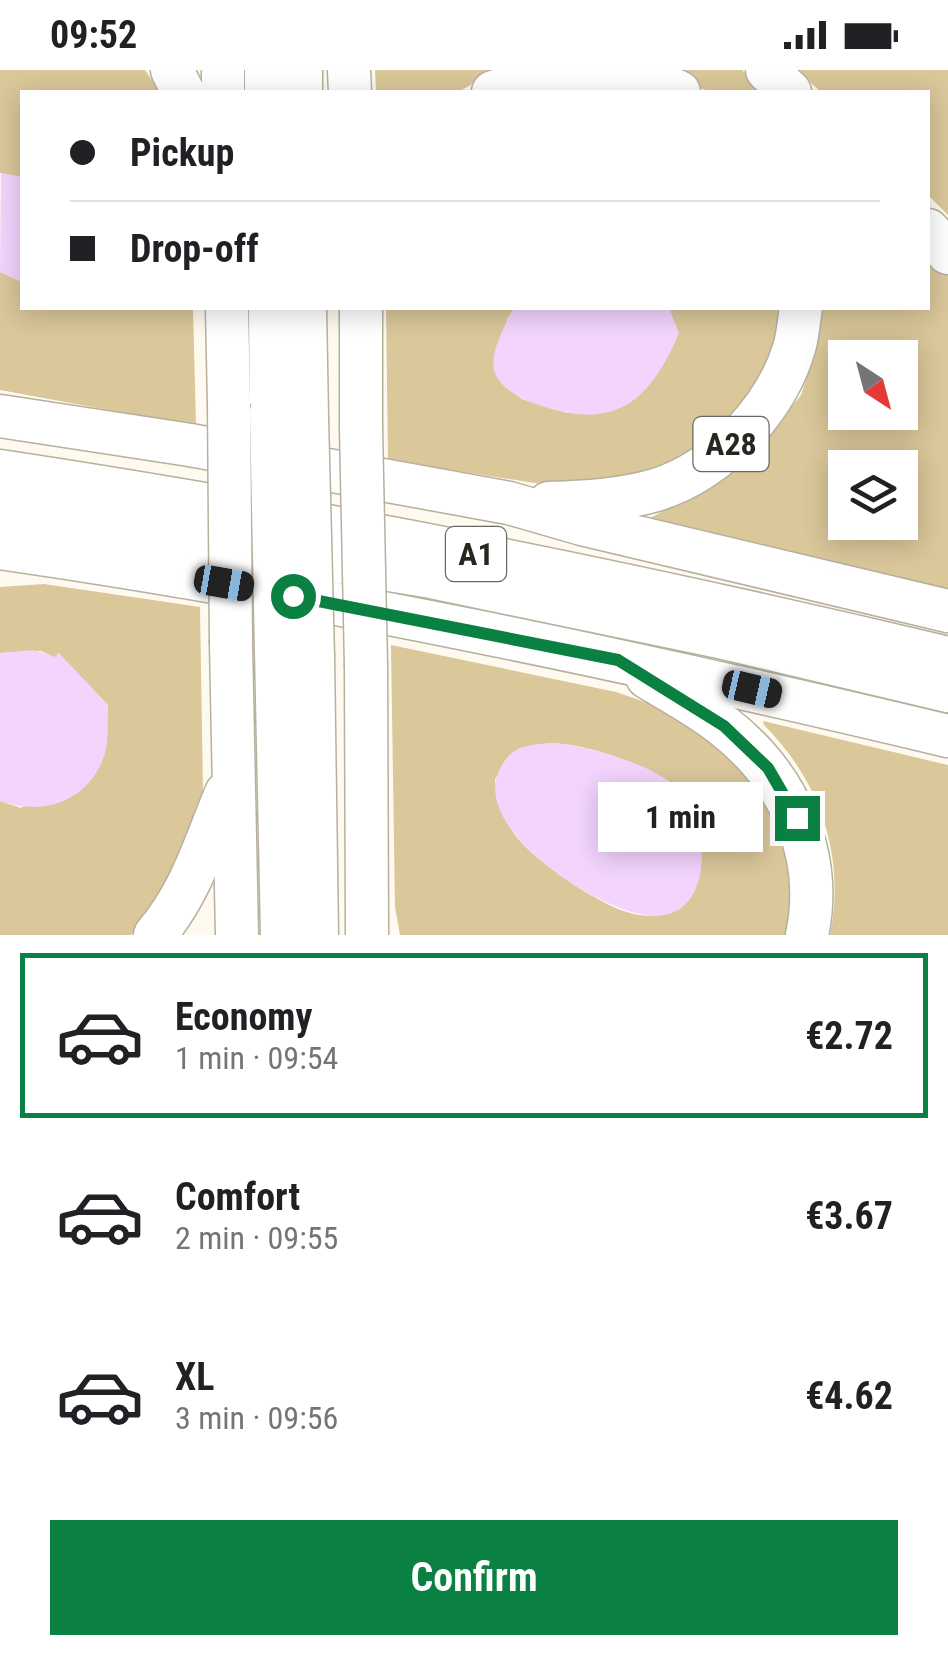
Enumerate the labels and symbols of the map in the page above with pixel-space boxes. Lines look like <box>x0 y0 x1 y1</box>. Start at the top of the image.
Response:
north arrow <box>828 340 918 430</box>
road number: A28 <box>694 417 768 471</box>
road number: A1 <box>446 527 506 581</box>
car <box>192 563 256 603</box>
route start <box>271 574 316 619</box>
car <box>719 668 785 710</box>
callout: 1 min <box>597 783 762 853</box>
route end <box>775 796 820 841</box>

